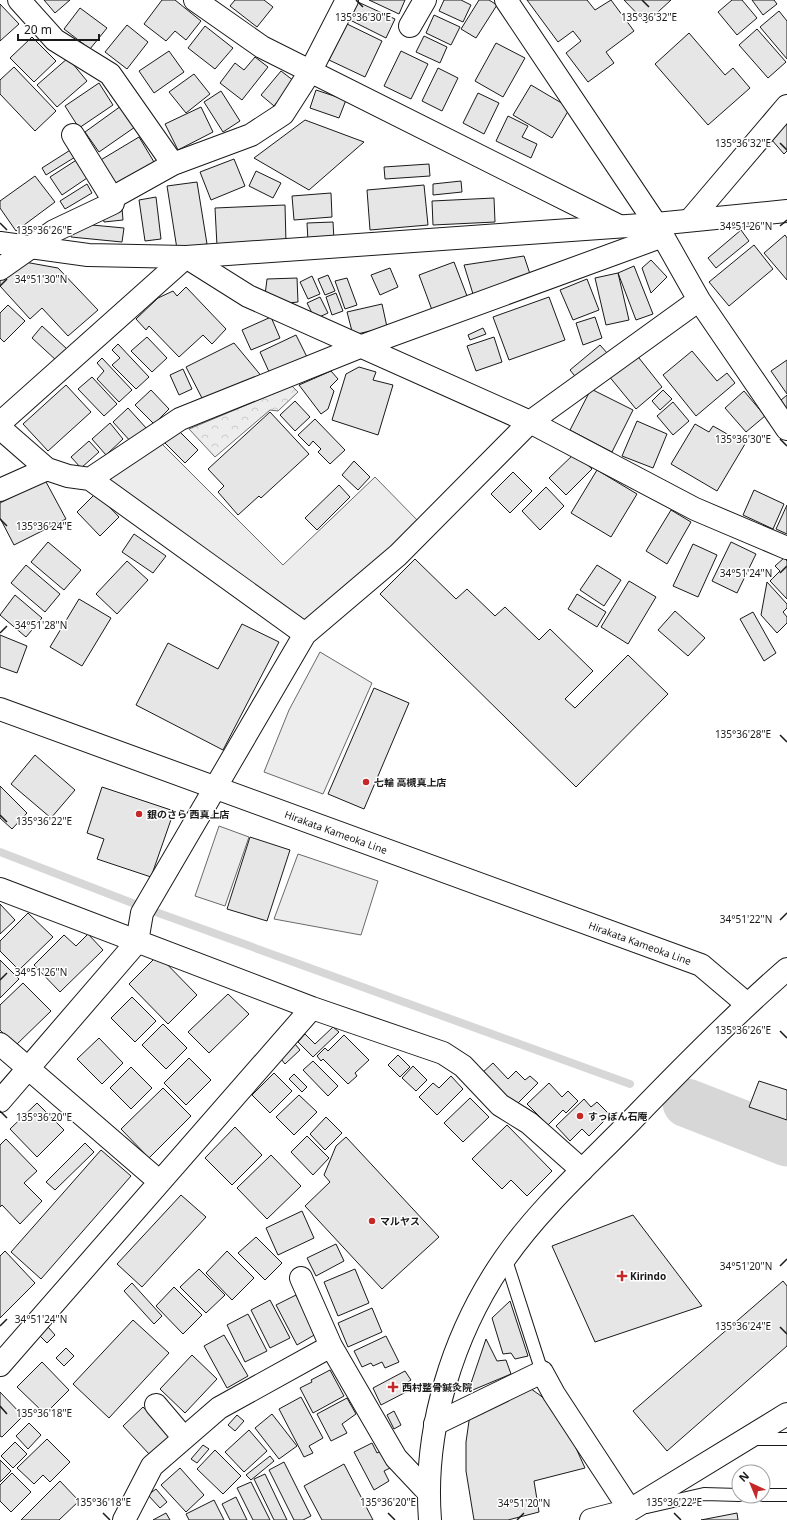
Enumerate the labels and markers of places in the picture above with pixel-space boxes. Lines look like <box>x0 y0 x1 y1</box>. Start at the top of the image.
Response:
place label: 七輪 高槻真上店 <box>374 775 447 789</box>
marker: 七輪 高槻真上店 <box>361 777 371 787</box>
place label: 銀のさら 西真上店 <box>147 807 230 821</box>
marker: 銀のさら 西真上店 <box>134 809 144 819</box>
place label: すっぽん石庵 <box>588 1109 648 1123</box>
marker: すっぽん石庵 <box>575 1111 585 1121</box>
place label: マルヤス <box>380 1214 420 1228</box>
marker: マルヤス <box>367 1216 377 1226</box>
place label: Kirindo <box>630 1269 666 1283</box>
marker: Kirindo <box>617 1271 627 1281</box>
place label: 西村整骨鍼灸院 <box>402 1380 472 1394</box>
marker: 西村整骨鍼灸院 <box>387 1381 399 1393</box>

